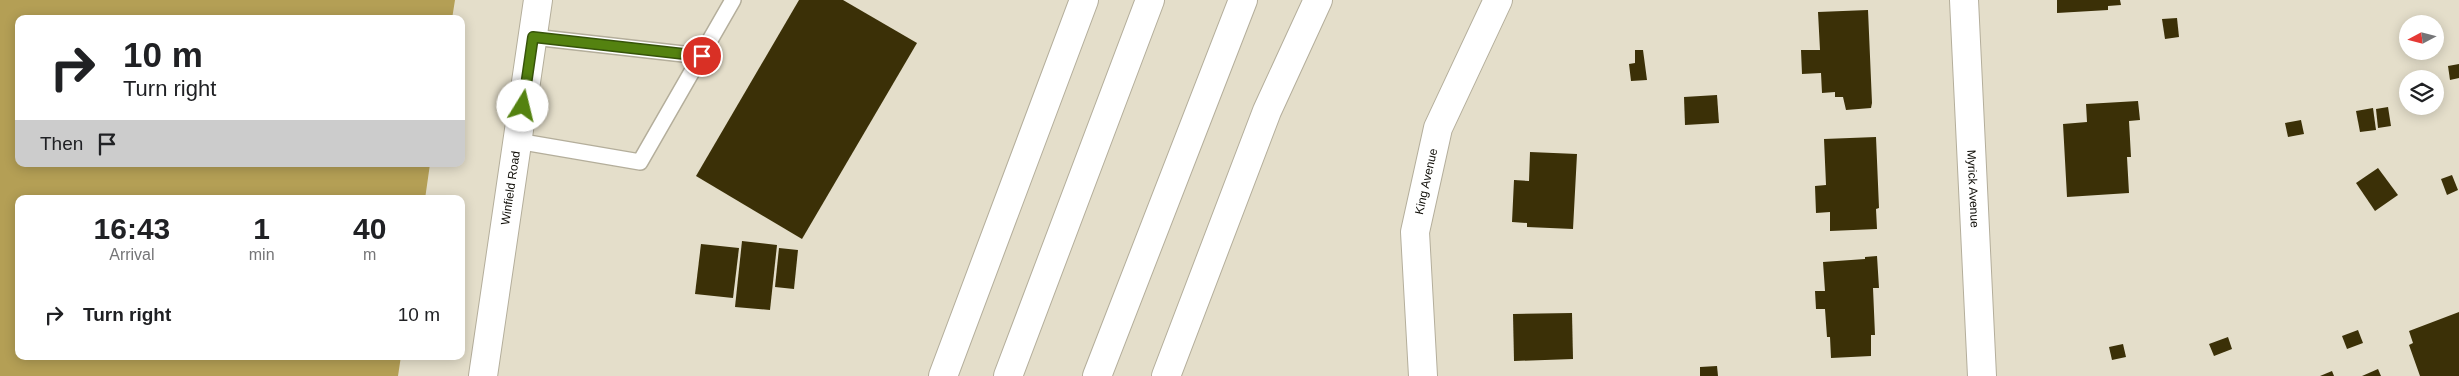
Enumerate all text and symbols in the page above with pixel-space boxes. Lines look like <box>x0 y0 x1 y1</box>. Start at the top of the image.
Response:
north arrow <box>2399 15 2444 60</box>
map controls <box>2399 15 2444 115</box>
icon: right <box>40 35 105 100</box>
text: 10 m <box>123 35 203 74</box>
pin <box>681 35 723 77</box>
icon: arrive <box>688 42 716 70</box>
button: layers <box>2399 70 2444 115</box>
text: Turn right <box>123 76 216 101</box>
position arrow <box>496 79 548 131</box>
icon: arrive <box>93 130 121 158</box>
text: Then <box>40 133 83 154</box>
street label: King Avenue <box>1412 147 1440 216</box>
street label: Winfield Road <box>498 150 523 226</box>
street label: Myrick Avenue <box>1964 150 1982 228</box>
text: 16:43 <box>94 212 170 245</box>
text: 1 <box>253 212 270 245</box>
text: 40 <box>353 212 386 245</box>
text: Arrival <box>109 246 155 263</box>
text: min <box>249 246 275 263</box>
text: m <box>363 246 376 263</box>
icon: right <box>40 301 68 329</box>
text: Turn right <box>83 304 171 325</box>
text: 10 m <box>398 304 440 325</box>

